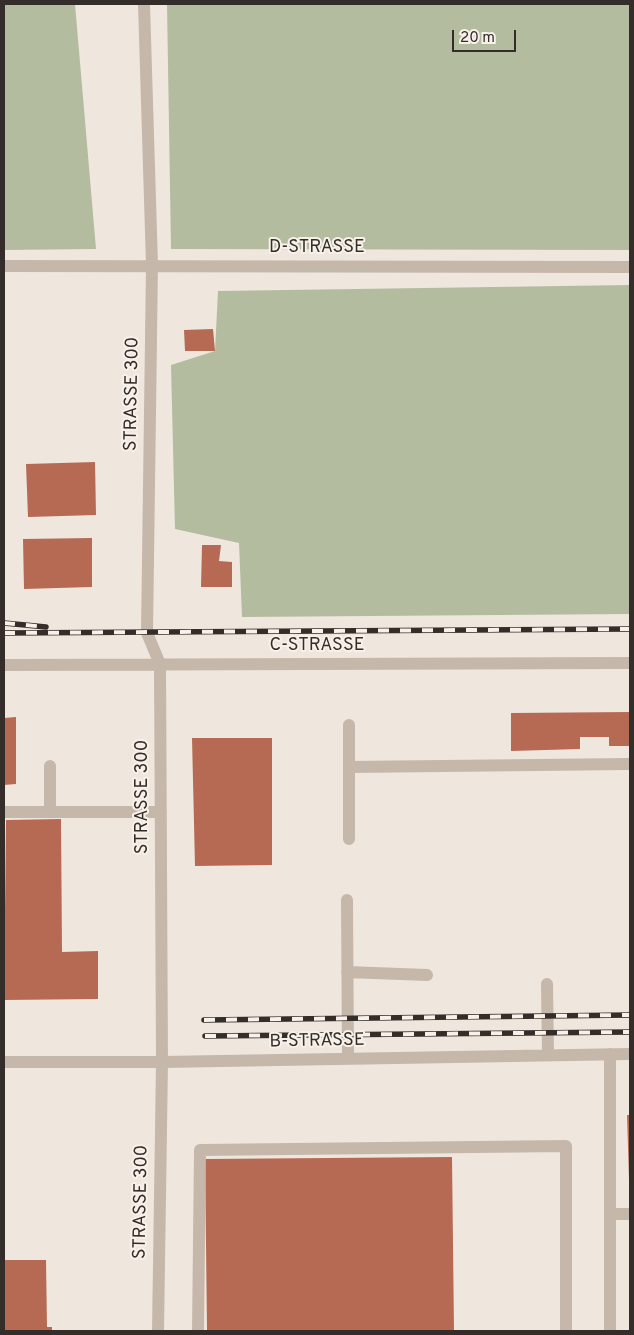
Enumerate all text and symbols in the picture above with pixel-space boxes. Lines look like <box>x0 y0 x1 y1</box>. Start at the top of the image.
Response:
scale bar <box>454 20 518 52</box>
text: 20 m <box>460 29 495 48</box>
street label: D-STRASSE <box>269 237 365 259</box>
street label: STRASSE 300 <box>121 337 145 451</box>
street label: C-STRASSE <box>270 635 364 657</box>
street label: STRASSE 300 <box>132 740 154 854</box>
street label: B-STRASSE <box>269 1030 365 1054</box>
street label: STRASSE 300 <box>130 1145 154 1259</box>

